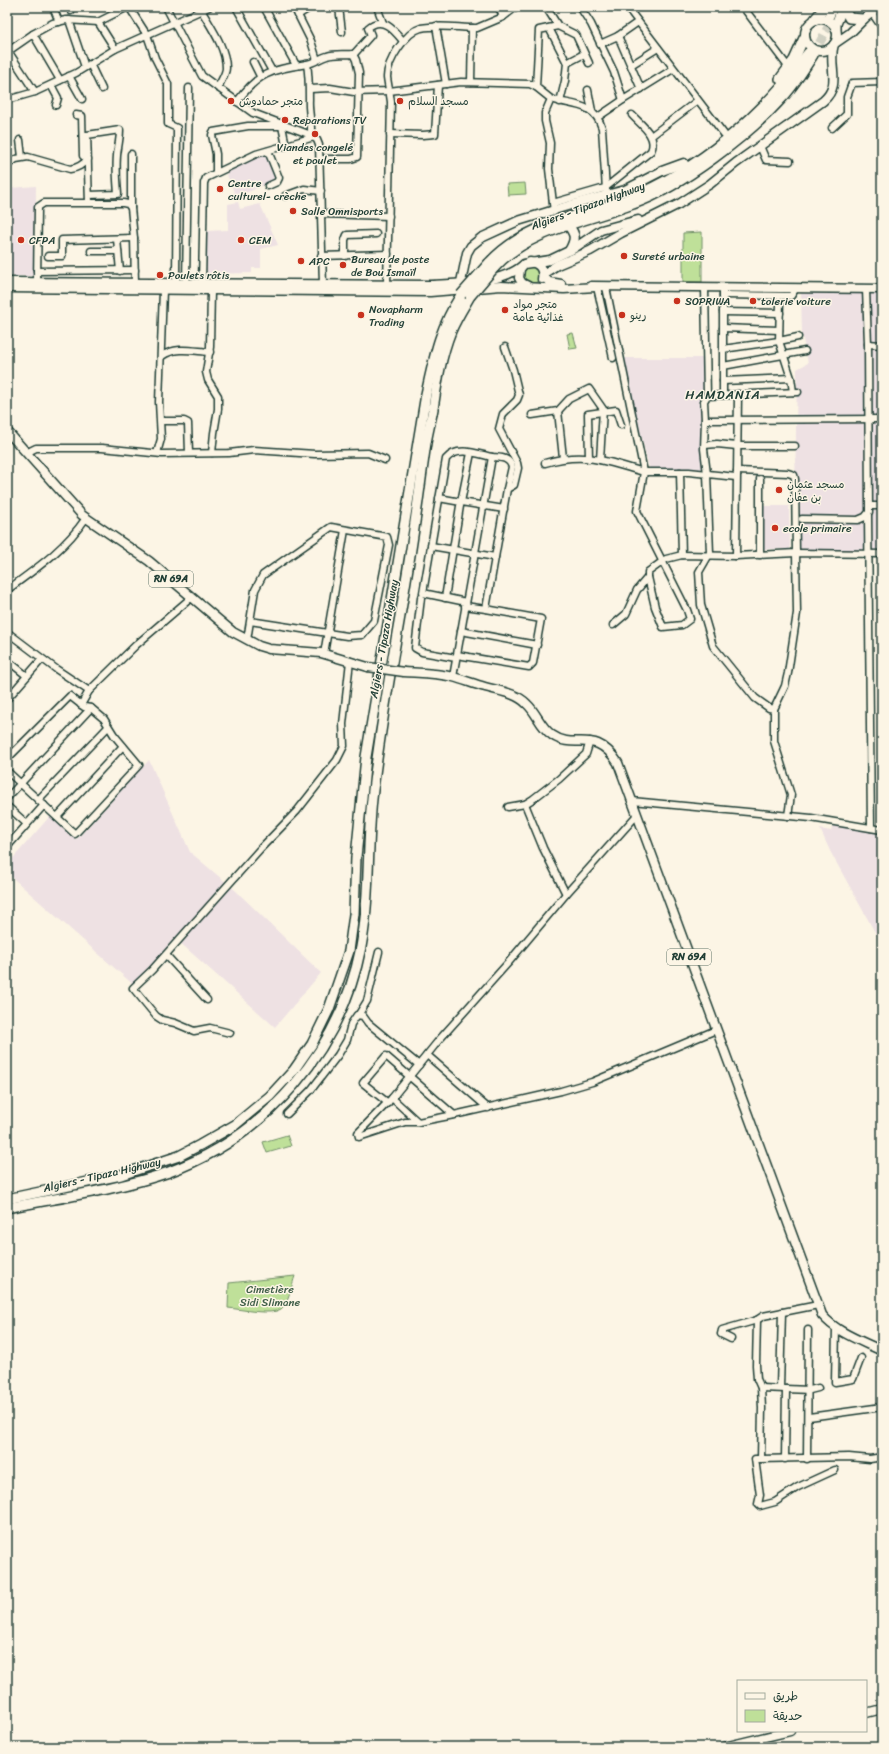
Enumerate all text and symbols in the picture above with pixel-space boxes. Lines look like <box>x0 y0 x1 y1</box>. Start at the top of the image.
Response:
place label: متجر حمادوش <box>239 92 303 111</box>
place label: مسجد السلام <box>408 92 469 111</box>
marker: متجر حمادوش <box>226 96 236 106</box>
marker: مسجد السلام <box>395 96 405 106</box>
place label: Reparations TV <box>293 111 367 130</box>
marker: Reparations TV <box>280 115 290 125</box>
marker: Viandes congelé et poulet <box>310 129 320 139</box>
place label: Viandes congelé et poulet <box>277 138 354 170</box>
place label: Centre culturel- crèche <box>228 174 307 206</box>
street label: Algiers - Tipaza Highway <box>527 176 648 236</box>
marker: Centre culturel- crèche <box>215 184 225 194</box>
place label: Salle Omnisports <box>301 202 384 221</box>
marker: Salle Omnisports <box>288 206 298 216</box>
place label: CFPA <box>29 231 55 250</box>
place label: CEM <box>249 231 272 250</box>
marker: CFPA <box>16 235 26 245</box>
marker: CEM <box>236 235 246 245</box>
place label: Sureté urbaine <box>632 247 705 266</box>
place label: Bureau de poste de Bou Ismaïl <box>351 250 430 282</box>
marker: Sureté urbaine <box>619 251 629 261</box>
place label: APC <box>308 252 330 271</box>
marker: APC <box>296 256 306 266</box>
marker: Bureau de poste de Bou Ismaïl <box>338 260 348 270</box>
place label: Poulets rôtis <box>168 266 230 285</box>
marker: Poulets rôtis <box>155 270 165 280</box>
place label: SOPRIWA <box>685 292 730 311</box>
place label: tolerie voiture <box>761 292 831 311</box>
place label: متجر مواد غذائية عامة <box>513 295 564 327</box>
marker: SOPRIWA <box>672 296 682 306</box>
marker: tolerie voiture <box>748 296 758 306</box>
place label: Novapharm Trading <box>369 300 423 332</box>
marker: متجر مواد غذائية عامة <box>500 305 510 315</box>
place label: رينو <box>629 306 646 325</box>
marker: Novapharm Trading <box>356 310 366 320</box>
marker: رينو <box>617 310 627 320</box>
district label: HAMDANIA <box>685 383 761 406</box>
place label: مسجد عثمان بن عفان <box>787 475 844 507</box>
marker: مسجد عثمان بن عفان <box>774 485 784 495</box>
place label: ecole primaire <box>783 519 852 538</box>
marker: ecole primaire <box>770 523 780 533</box>
road number: RN 69A <box>149 571 193 587</box>
street label: Algiers - Tipaza Highway <box>364 578 404 701</box>
road number: RN 69A <box>667 949 711 965</box>
street label: Algiers - Tipaza Highway <box>40 1152 163 1198</box>
park label: Cimetière Sidi Slimane <box>240 1280 300 1312</box>
legend <box>737 1680 867 1732</box>
text: طريق <box>773 1685 798 1707</box>
text: حديقة <box>773 1705 802 1727</box>

